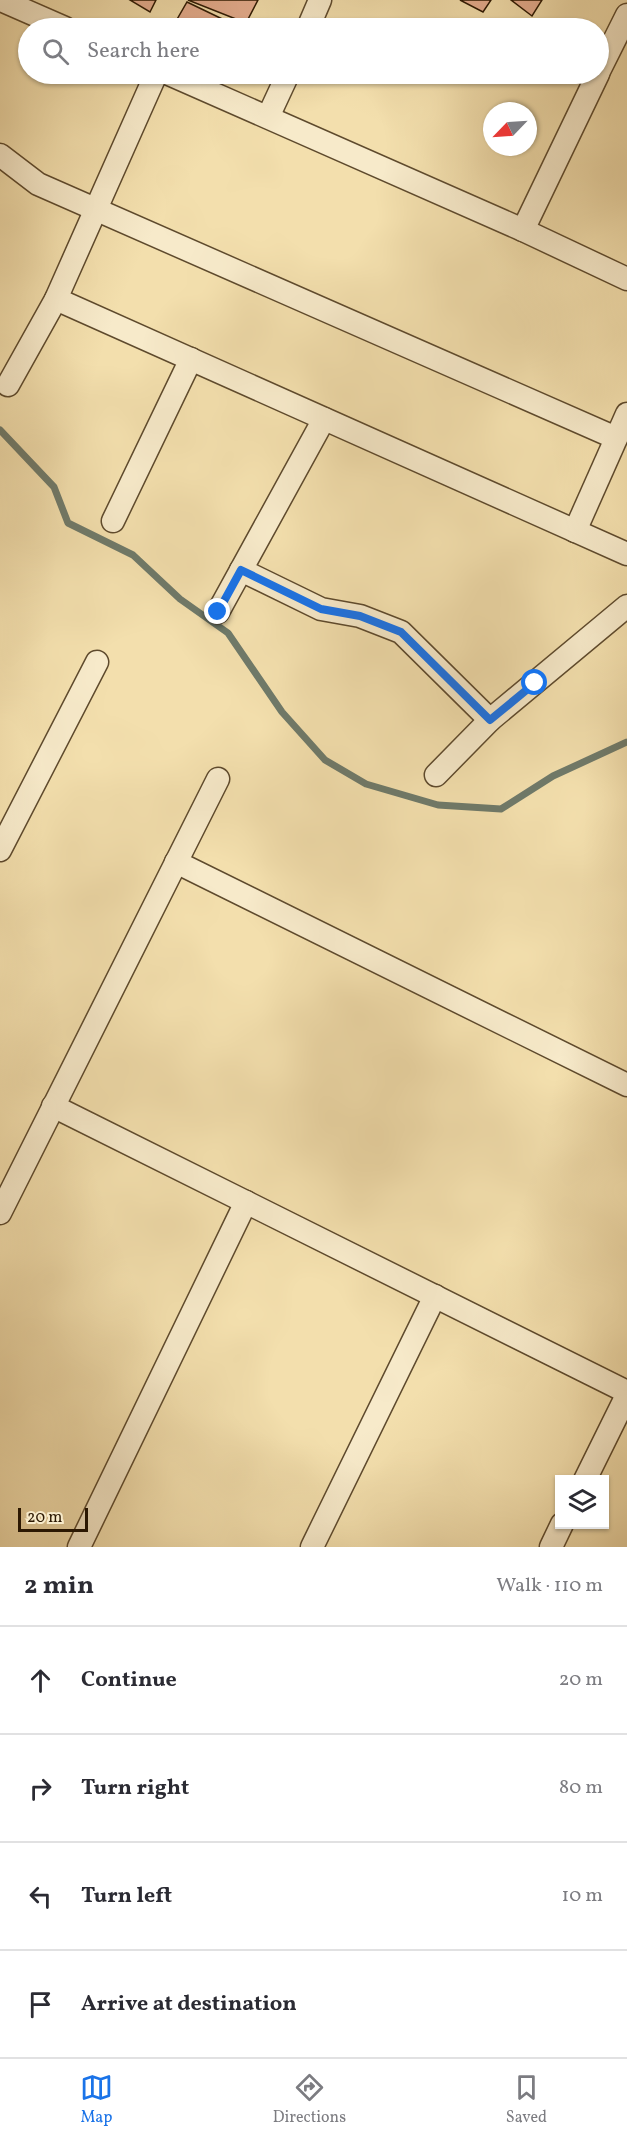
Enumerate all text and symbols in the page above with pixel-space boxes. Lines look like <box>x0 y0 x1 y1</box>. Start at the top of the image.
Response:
search box <box>18 18 609 84</box>
icon: search <box>39 35 72 68</box>
text: Search here <box>87 36 200 67</box>
north arrow <box>483 102 537 156</box>
route end <box>204 598 230 624</box>
route start <box>521 669 547 695</box>
map controls <box>555 1475 609 1529</box>
button: layers <box>555 1475 609 1529</box>
scale bar <box>18 1505 88 1532</box>
text: 20 m <box>27 1507 62 1529</box>
text: 2 min <box>24 1568 94 1604</box>
text: Walk · 110 m <box>496 1572 603 1600</box>
icon: ahead <box>24 1664 57 1697</box>
text: Continue <box>81 1665 177 1696</box>
text: 20 m <box>559 1666 603 1694</box>
icon: right <box>24 1772 57 1805</box>
text: Turn right <box>81 1773 189 1804</box>
text: 80 m <box>559 1774 603 1802</box>
icon: left <box>24 1880 57 1913</box>
text: Turn left <box>81 1881 172 1912</box>
text: 10 m <box>562 1882 603 1910</box>
icon: arrive <box>24 1988 57 2021</box>
text: Arrive at destination <box>81 1989 297 2020</box>
tab: Map <box>80 2071 113 2129</box>
tab: Directions <box>273 2071 346 2129</box>
tab: Saved <box>506 2071 547 2129</box>

